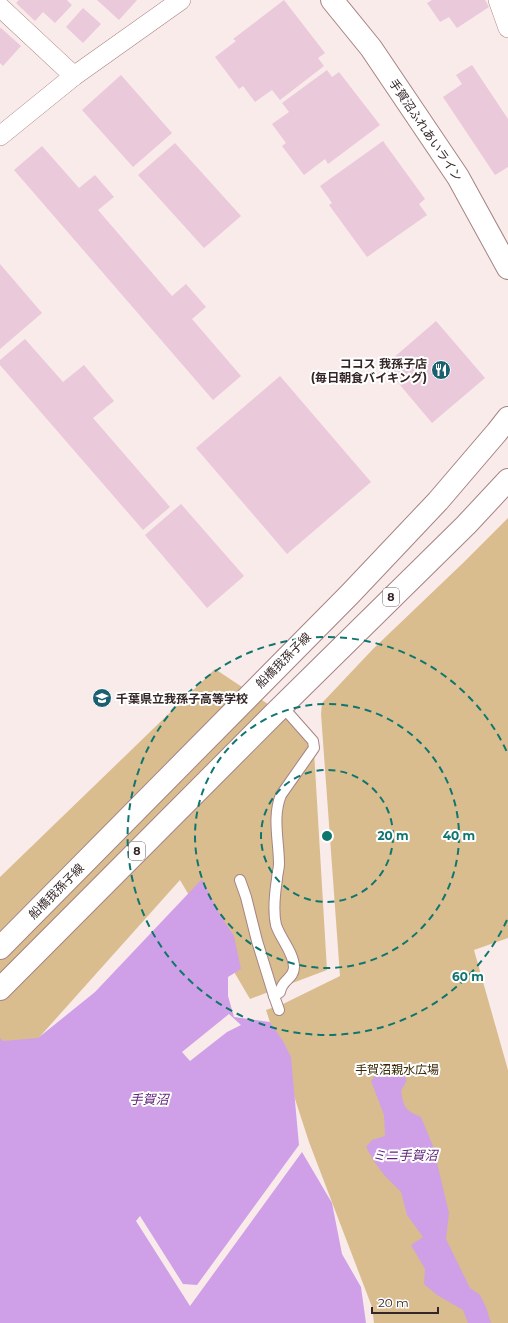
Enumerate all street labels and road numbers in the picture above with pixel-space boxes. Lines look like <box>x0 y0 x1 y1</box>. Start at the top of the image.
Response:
street label: 手賀沼ふれあいライン <box>386 76 466 184</box>
road number: 8 <box>383 588 399 606</box>
street label: 船橋我孫子線 <box>252 629 314 691</box>
road number: 8 <box>129 842 145 860</box>
street label: 船橋我孫子線 <box>25 860 87 922</box>

